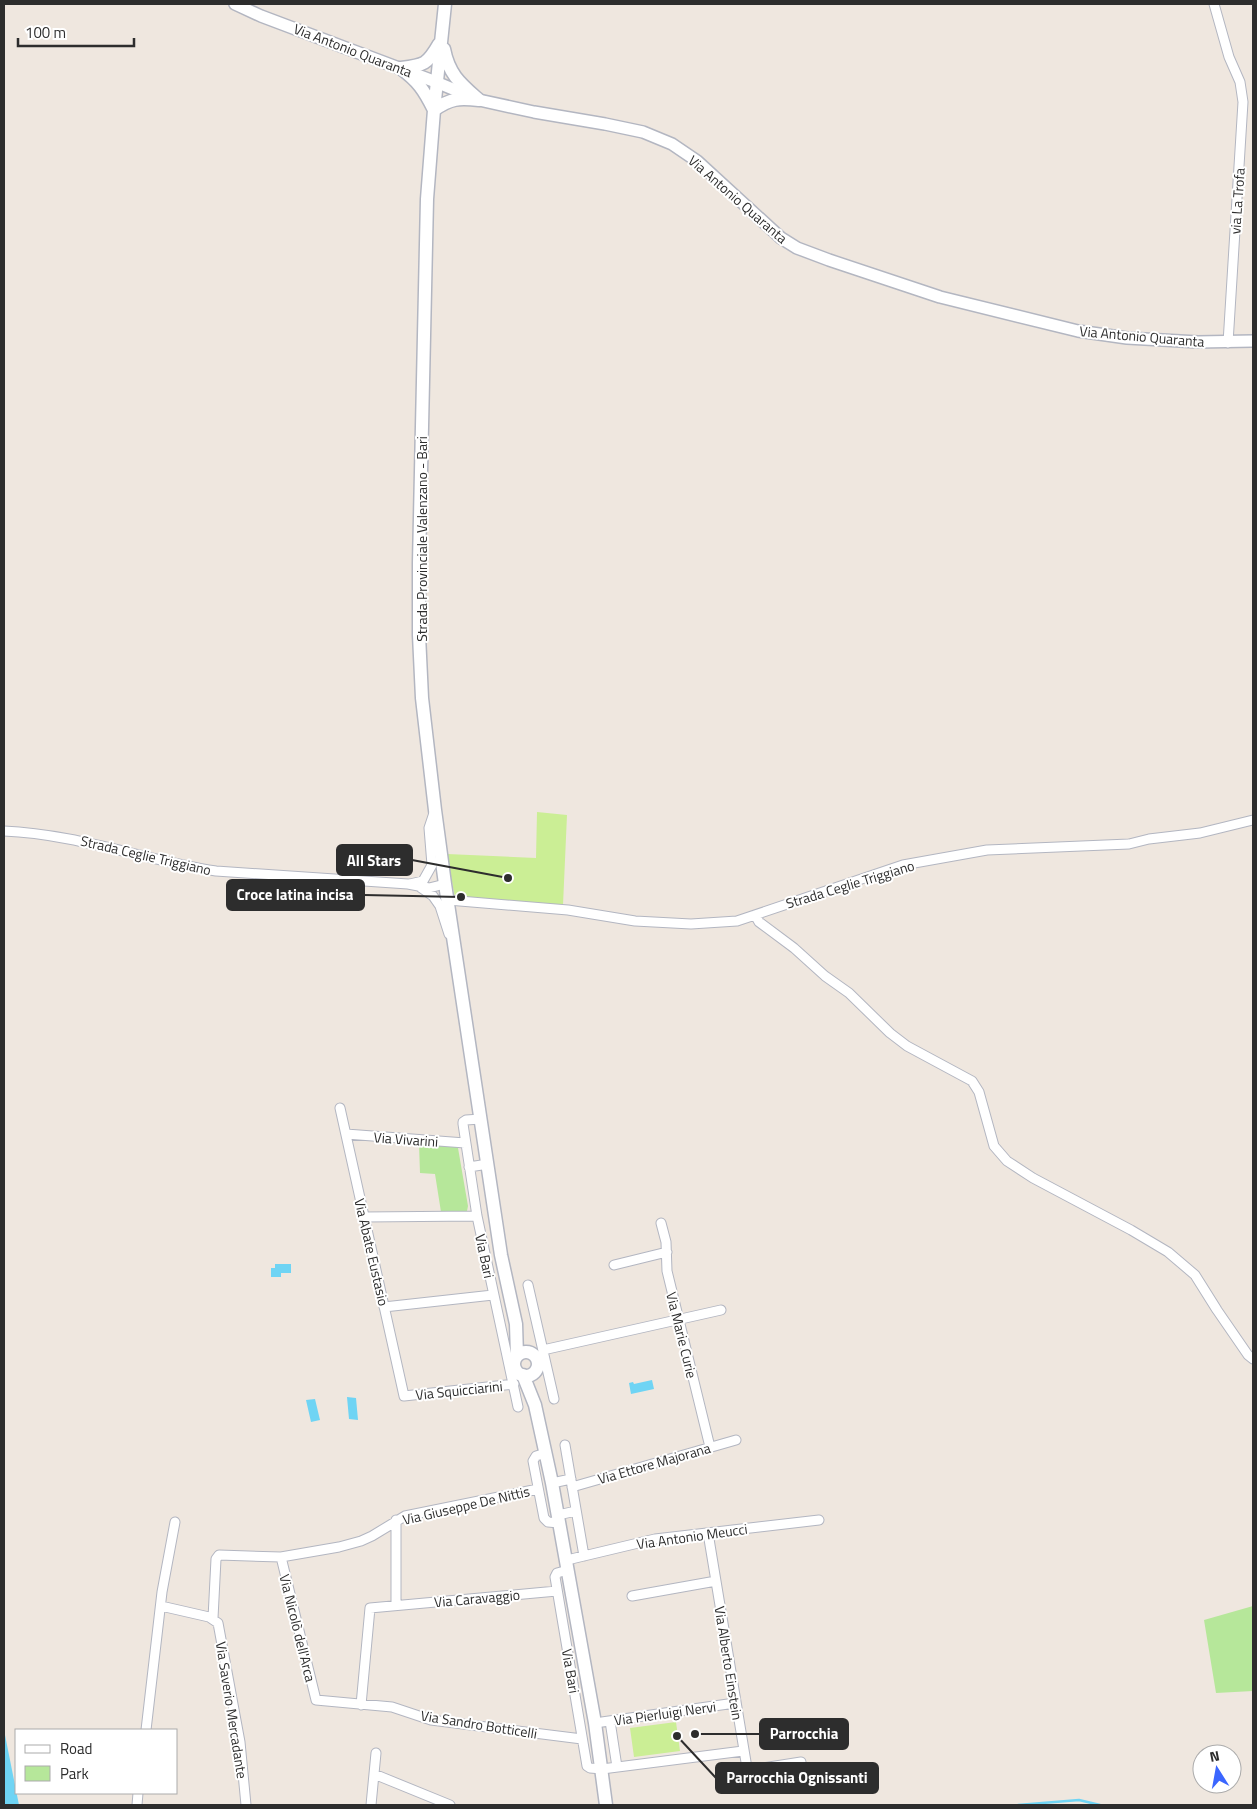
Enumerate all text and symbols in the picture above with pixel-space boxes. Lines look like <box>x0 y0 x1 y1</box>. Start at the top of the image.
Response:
scale bar <box>18 15 134 47</box>
street label: Via Antonio Quaranta <box>291 18 415 82</box>
text: 100 m <box>25 21 66 44</box>
street label: Via Antonio Quaranta <box>684 150 792 248</box>
street label: via La Trofa <box>1224 167 1250 235</box>
street label: Via Antonio Quaranta <box>1079 320 1205 352</box>
street label: Strada Provinciale Valenzano - Bari <box>411 436 432 642</box>
street label: Strada Ceglie Triggiano <box>79 830 213 880</box>
callout: All Stars <box>337 845 412 875</box>
text: All Stars <box>347 849 401 872</box>
street label: Strada Ceglie Triggiano <box>783 854 917 914</box>
callout: Croce latina incisa <box>227 880 364 910</box>
text: Croce latina incisa <box>236 883 354 906</box>
street label: Via Vivarini <box>373 1126 439 1152</box>
street label: Via Abate Eustasio <box>349 1196 395 1308</box>
street label: Via Bari <box>470 1232 500 1280</box>
street label: Via Marie Curie <box>661 1290 703 1380</box>
street label: Via Squicciarini <box>414 1375 504 1405</box>
street label: Via Ettore Majorana <box>595 1437 713 1489</box>
street label: Via Giuseppe De Nittis <box>400 1480 532 1530</box>
street label: Via Antonio Meucci <box>635 1518 749 1554</box>
street label: Via Nicolò dell'Arca <box>274 1572 322 1684</box>
street label: Via Caravaggio <box>433 1584 521 1612</box>
street label: Via Alberto Einstein <box>710 1605 748 1721</box>
street label: Via Saverio Mercadante <box>211 1640 253 1780</box>
street label: Via Bari <box>557 1647 585 1695</box>
street label: Via Pierluigi Nervi <box>613 1695 717 1731</box>
street label: Via Sandro Botticelli <box>419 1704 539 1744</box>
callout: Parrocchia <box>760 1719 848 1749</box>
text: Parrocchia <box>770 1722 839 1745</box>
legend <box>15 1729 178 1794</box>
text: Road <box>60 1737 92 1760</box>
north arrow <box>1192 1744 1242 1794</box>
text: N <box>1208 1745 1221 1767</box>
text: Park <box>60 1762 89 1785</box>
callout: Parrocchia Ognissanti <box>716 1763 878 1793</box>
text: Parrocchia Ognissanti <box>726 1766 868 1789</box>

